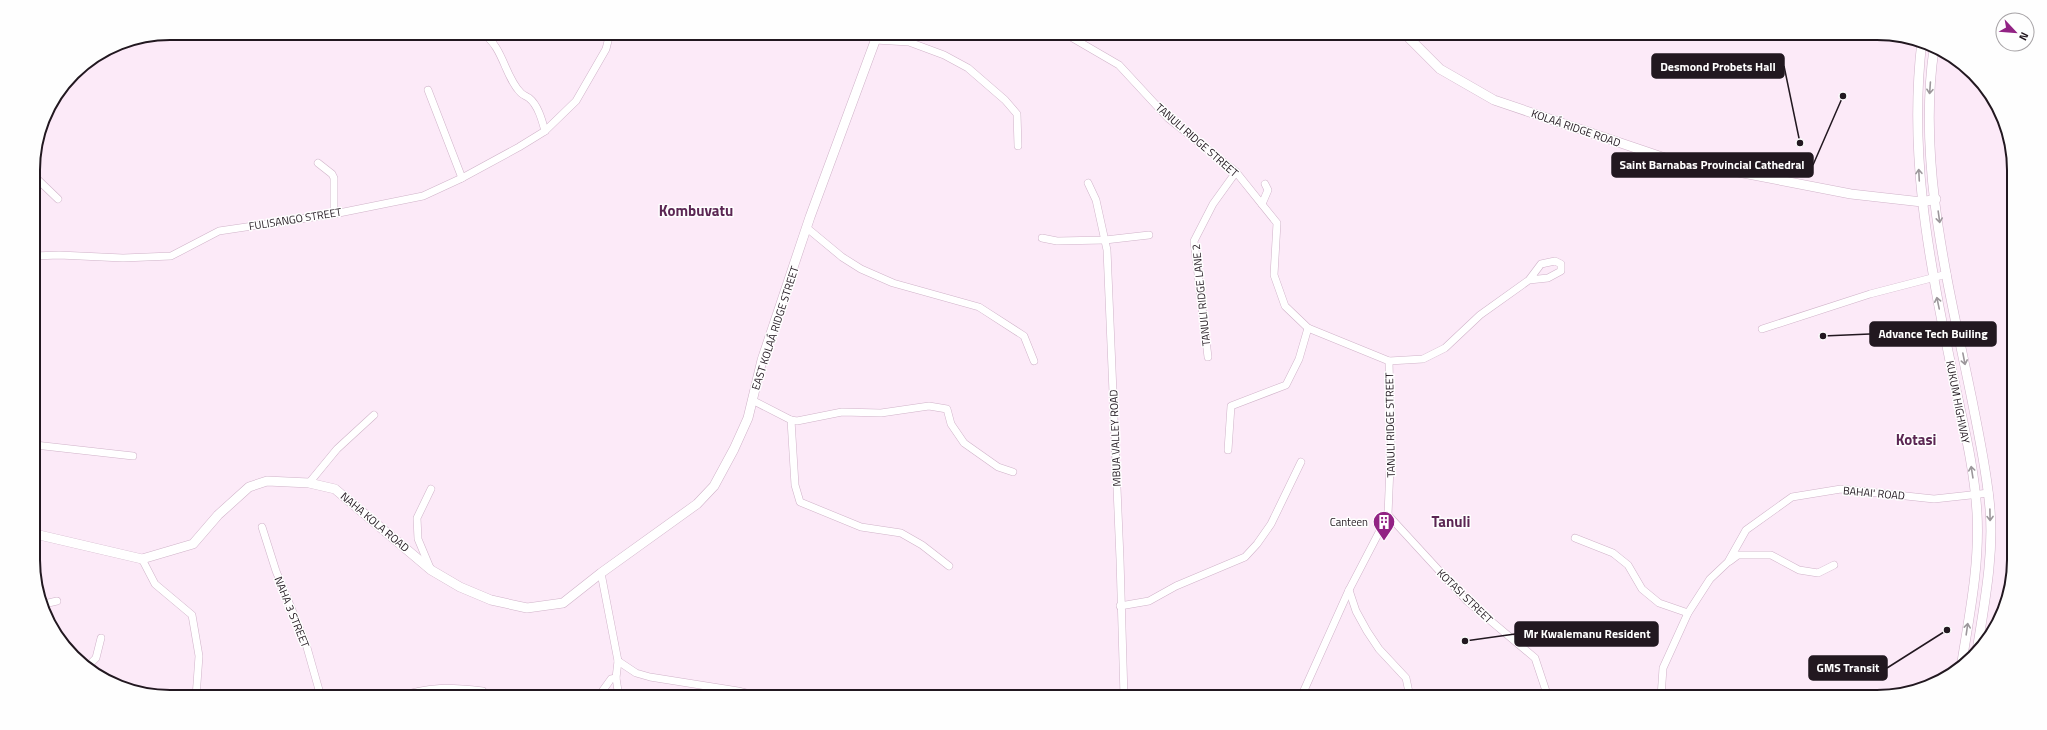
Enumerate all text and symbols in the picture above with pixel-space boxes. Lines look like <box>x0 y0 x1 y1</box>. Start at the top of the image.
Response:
north arrow <box>1995 12 2035 52</box>
text: N <box>2015 29 2033 43</box>
callout: Desmond Probets Hall <box>1652 54 1784 78</box>
text: Desmond Probets Hall <box>1660 57 1776 76</box>
one-way arrow <box>1927 81 1934 94</box>
street label: TANULI RIDGE STREET <box>1152 99 1242 181</box>
street label: KOLAÁ RIDGE ROAD <box>1529 105 1623 151</box>
callout: Saint Barnabas Provincial Cathedral <box>1612 153 1813 177</box>
text: Saint Barnabas Provincial Cathedral <box>1619 155 1805 174</box>
one-way arrow <box>1916 169 1923 182</box>
district label: Kombuvatu <box>659 199 733 222</box>
street label: FULISANGO STREET <box>248 204 343 234</box>
one-way arrow <box>1935 210 1943 223</box>
street label: TANULI RIDGE LANE 2 <box>1188 243 1214 347</box>
street label: EAST KOLAÁ RIDGE STREET <box>747 264 803 392</box>
one-way arrow <box>1934 297 1942 310</box>
callout: Advance Tech Builing <box>1870 322 1996 346</box>
text: Advance Tech Builing <box>1878 324 1988 343</box>
one-way arrow <box>1960 352 1968 365</box>
street label: KUKUM HIGHWAY <box>1942 359 1974 445</box>
street label: TANULI RIDGE STREET <box>1381 372 1399 478</box>
street label: MBUA VALLEY ROAD <box>1105 389 1125 487</box>
district label: Kotasi <box>1896 428 1936 451</box>
one-way arrow <box>1968 466 1976 479</box>
street label: BAHAI' ROAD <box>1842 482 1906 504</box>
street label: NAHA KOLA ROAD <box>337 488 413 556</box>
one-way arrow <box>1986 508 1994 521</box>
building icon: Canteen <box>1371 509 1397 542</box>
district label: Tanuli <box>1432 510 1471 533</box>
place label: Canteen <box>1330 514 1368 530</box>
street label: KOTASI STREET <box>1433 565 1497 627</box>
street label: NAHA 3 STREET <box>270 574 314 650</box>
callout: Mr Kwalemanu Resident <box>1515 622 1658 646</box>
one-way arrow <box>1963 623 1971 636</box>
text: Mr Kwalemanu Resident <box>1523 624 1651 643</box>
callout: GMS Transit <box>1809 656 1887 680</box>
text: GMS Transit <box>1817 658 1880 677</box>

